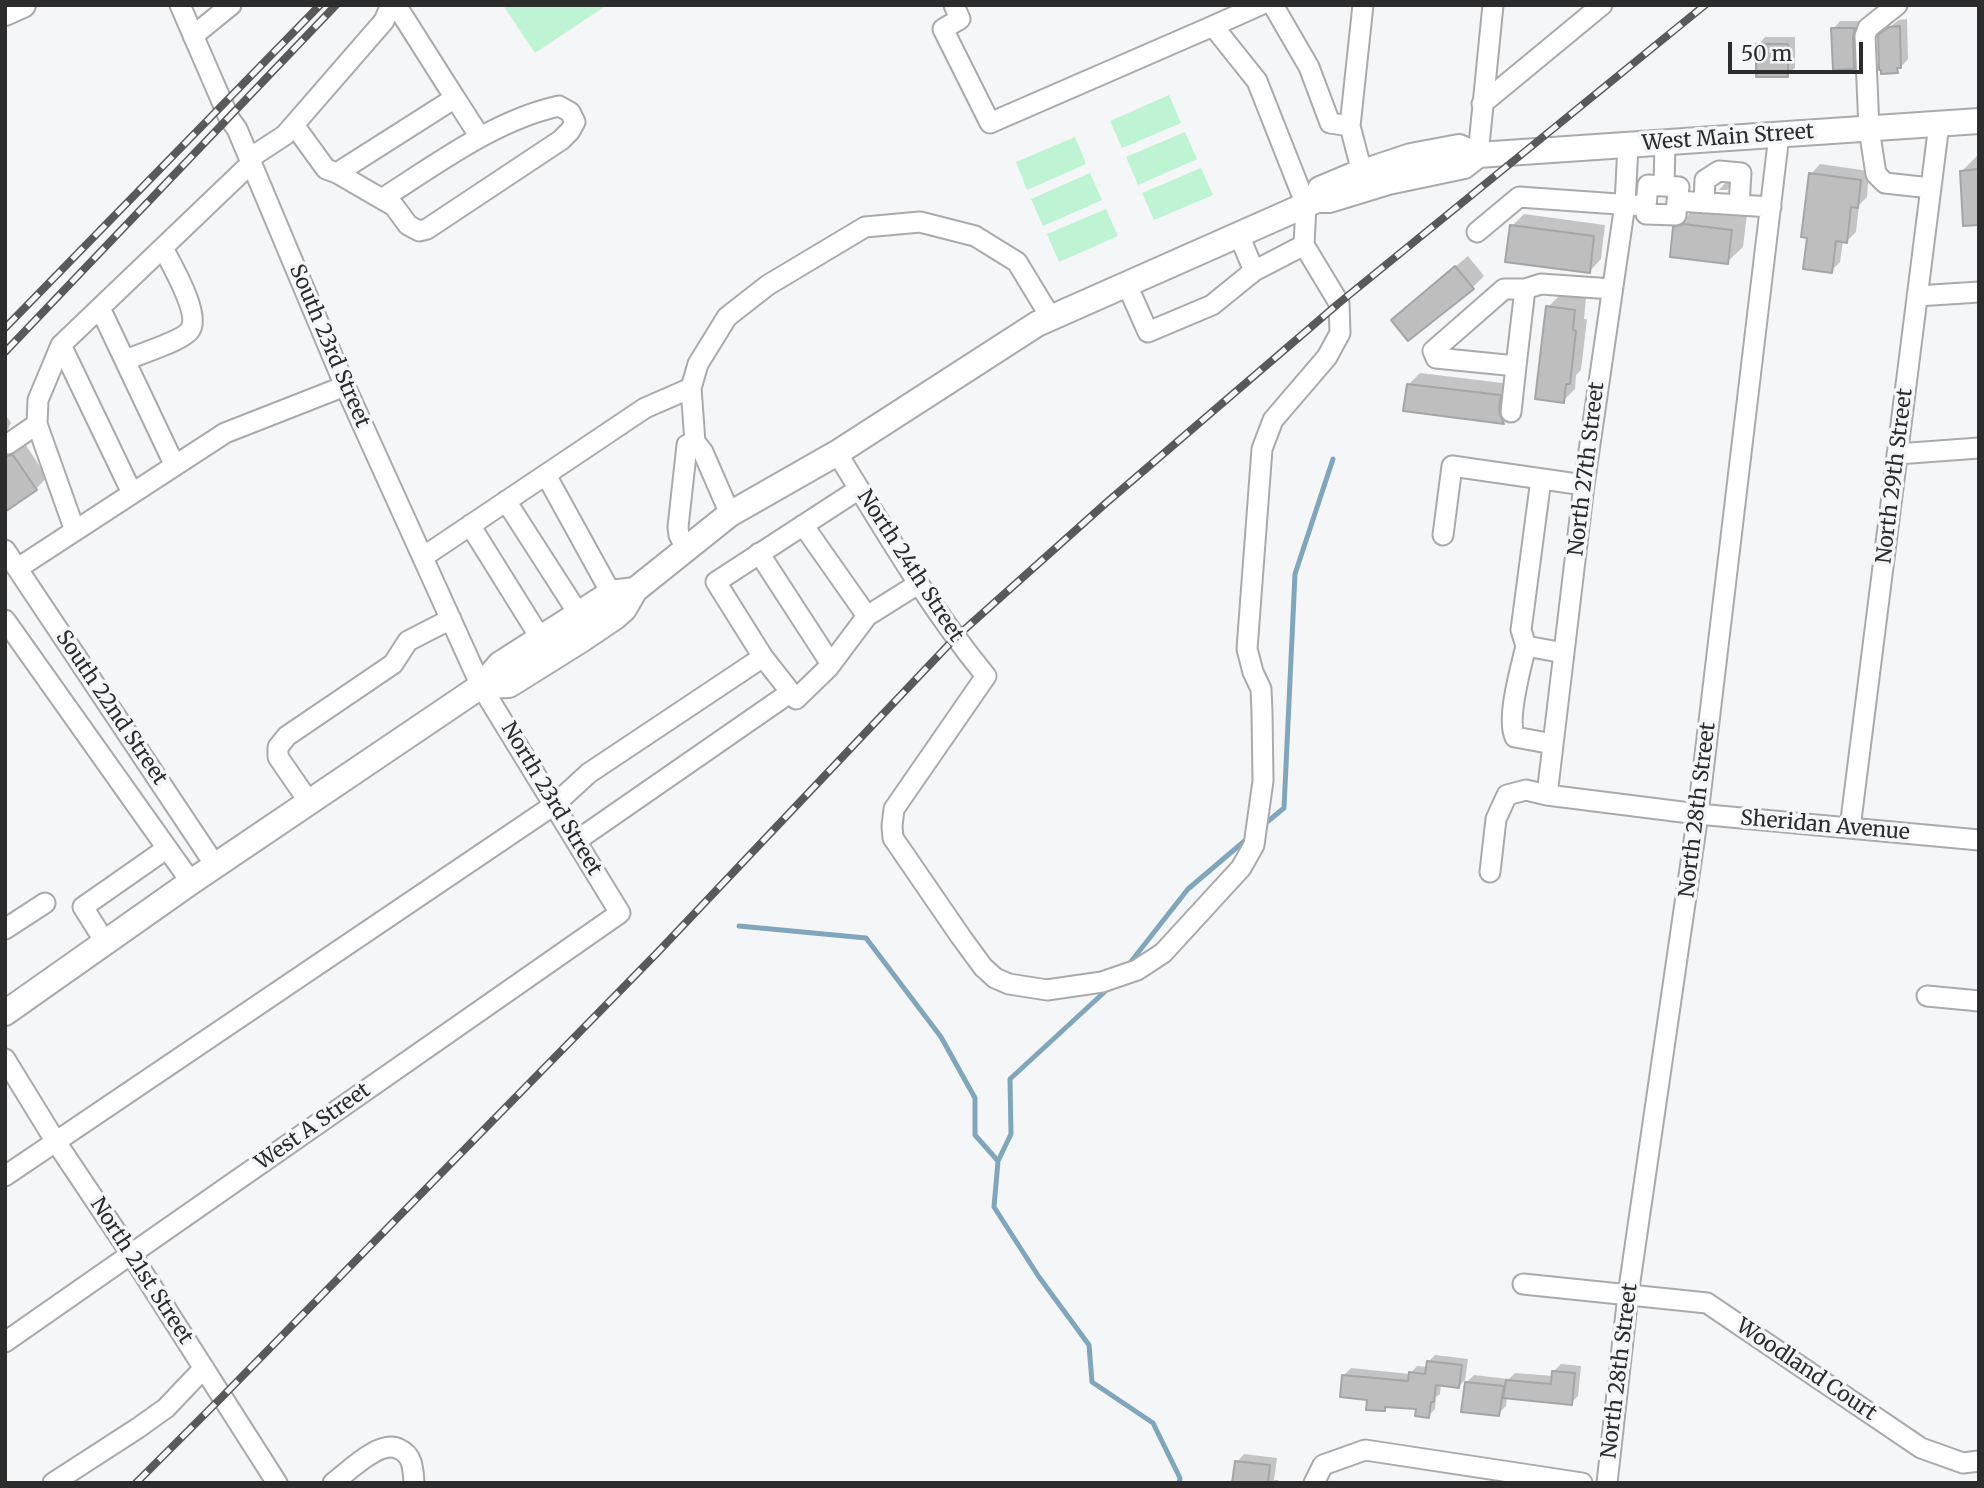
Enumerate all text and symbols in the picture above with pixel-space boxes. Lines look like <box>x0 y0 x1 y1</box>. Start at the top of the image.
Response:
scale bar <box>1732 28 1867 72</box>
text: 50 m <box>1741 40 1792 67</box>
street label: West Main Street <box>1641 119 1815 157</box>
street label: South 23rd Street <box>283 261 375 431</box>
street label: North 27th Street <box>1564 381 1610 557</box>
street label: North 29th Street <box>1872 387 1918 565</box>
street label: North 24th Street <box>851 485 969 647</box>
street label: South 22nd Street <box>50 626 172 790</box>
street label: North 23rd Street <box>495 718 607 880</box>
street label: North 28th Street <box>1675 721 1721 899</box>
street label: Sheridan Avenue <box>1739 806 1911 846</box>
street label: West A Street <box>251 1078 375 1176</box>
street label: North 21st Street <box>84 1193 198 1349</box>
street label: North 28th Street <box>1597 1282 1643 1460</box>
street label: Woodland Court <box>1731 1314 1881 1426</box>

